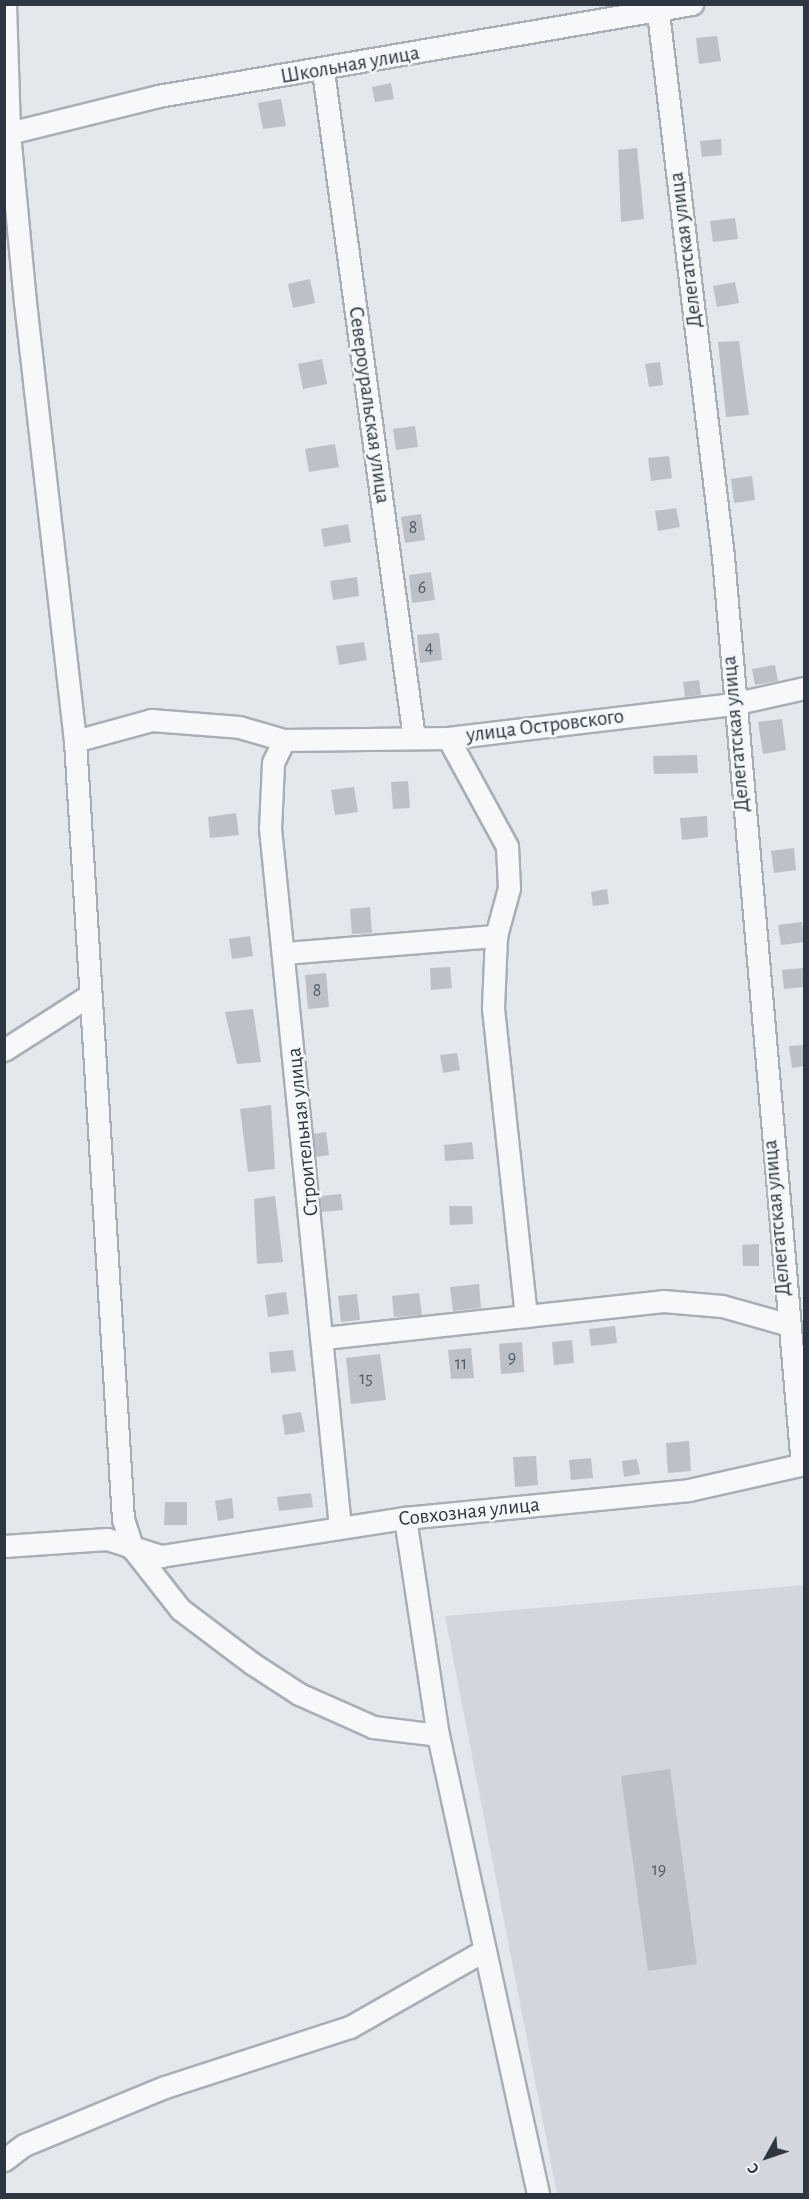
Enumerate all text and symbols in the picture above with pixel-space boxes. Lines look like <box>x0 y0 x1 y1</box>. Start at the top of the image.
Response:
street label: Школьная улица <box>278 40 422 90</box>
street label: Делегатская улица <box>664 171 708 329</box>
street label: Североуральская улица <box>343 305 395 505</box>
house number: 8 <box>409 517 417 539</box>
house number: 6 <box>418 577 426 599</box>
house number: 4 <box>425 637 433 659</box>
street label: Делегатская улица <box>717 655 755 813</box>
street label: улица Островского <box>465 704 625 748</box>
house number: 8 <box>313 980 321 1002</box>
street label: Строительная улица <box>282 1046 324 1218</box>
street label: Делегатская улица <box>758 1139 796 1297</box>
house number: 9 <box>508 1347 516 1369</box>
house number: 11 <box>455 1353 467 1375</box>
house number: 15 <box>359 1368 373 1390</box>
street label: Совхозная улица <box>397 1492 541 1532</box>
house number: 19 <box>652 1859 666 1881</box>
north arrow <box>737 2127 797 2187</box>
text: С <box>744 2160 762 2177</box>

